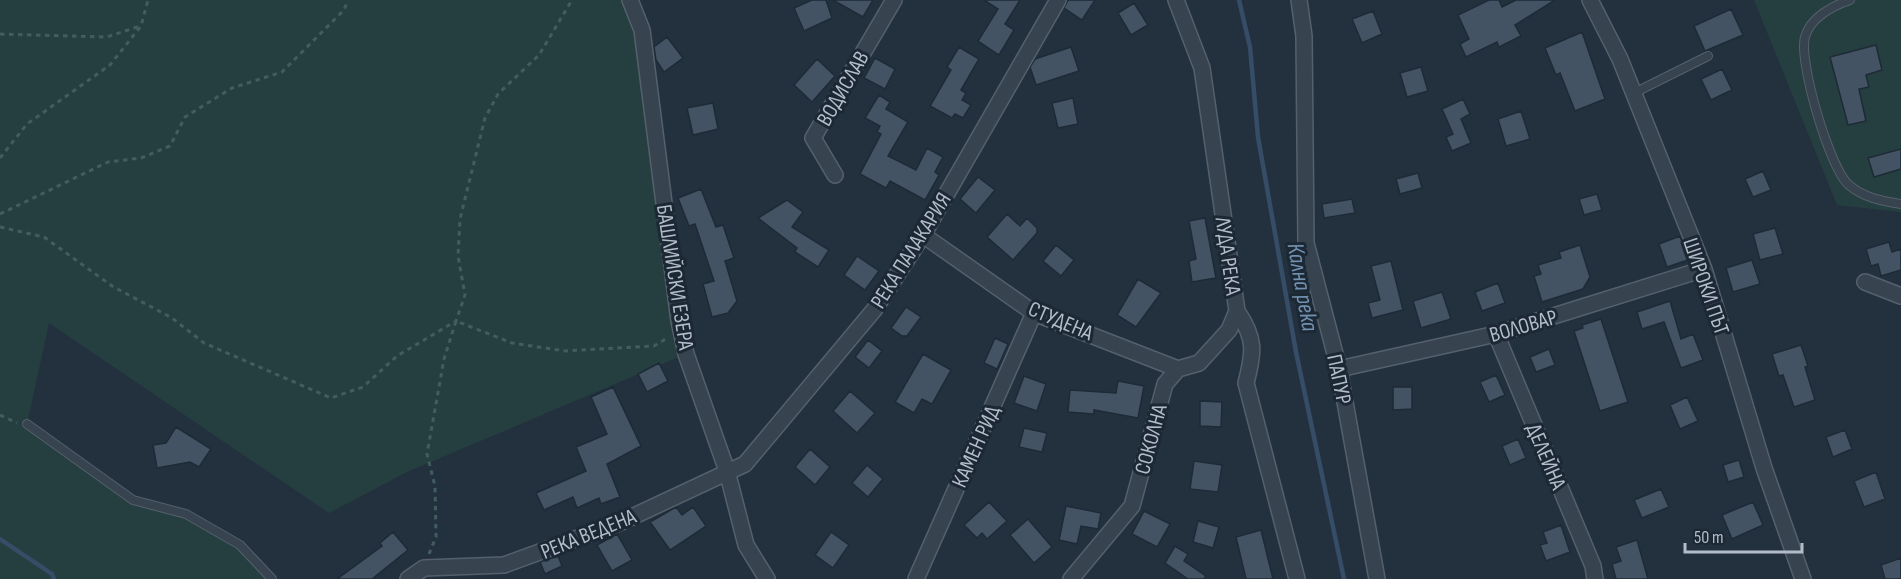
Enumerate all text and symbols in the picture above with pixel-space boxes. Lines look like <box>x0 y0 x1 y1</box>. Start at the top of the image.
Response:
street label: ВОДИСЛАВ <box>811 47 875 131</box>
street label: РЕКА ПАЛАКАРИЯ <box>865 188 958 314</box>
street label: БАШЛИЙСКИ ЕЗЕРА <box>650 203 699 352</box>
street label: ЛУДА РЕКА <box>1209 214 1246 298</box>
street label: ШИРОКИ ПЪТ <box>1676 235 1735 339</box>
water label: Кална река <box>1280 241 1325 334</box>
street label: СТУДЕНА <box>1024 296 1097 347</box>
street label: ВОЛОВАР <box>1487 304 1560 349</box>
street label: ПАПУР <box>1320 352 1357 407</box>
street label: КАМЕН РИД <box>946 401 1007 492</box>
street label: СОКОЛНА <box>1129 401 1174 477</box>
street label: ДЕЛЕЙНА <box>1520 419 1572 494</box>
street label: РЕКА ВЕДЕНА <box>537 503 641 566</box>
scale bar <box>1685 516 1802 554</box>
text: 50 m <box>1694 527 1724 548</box>

